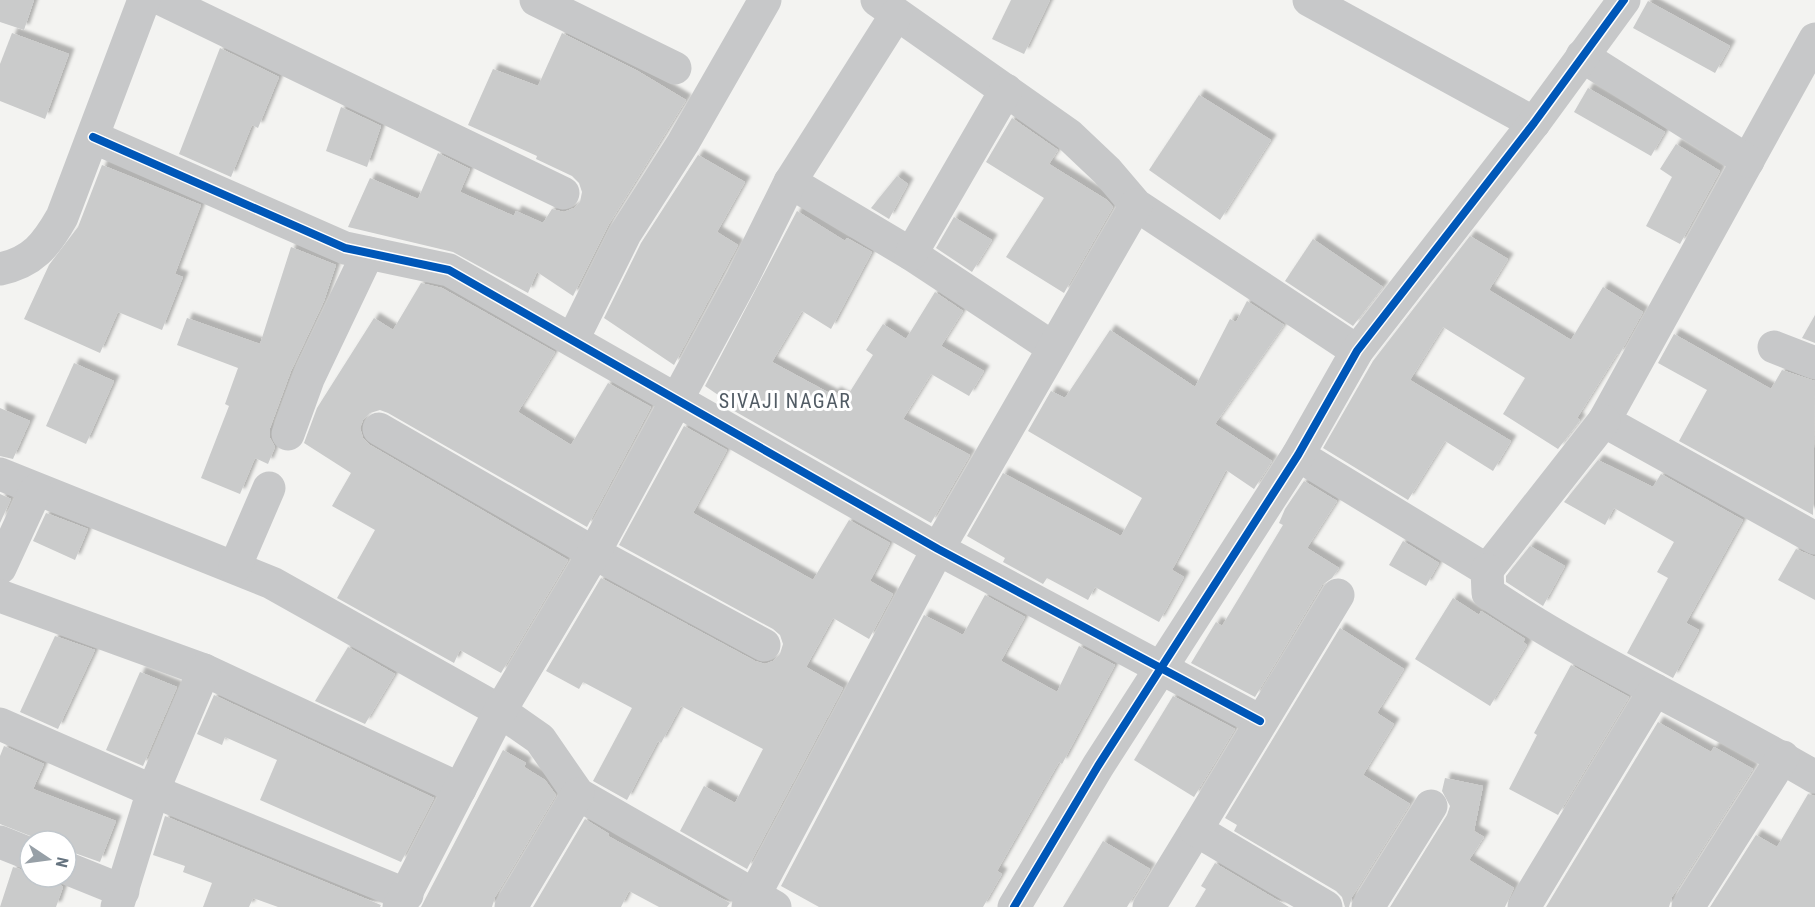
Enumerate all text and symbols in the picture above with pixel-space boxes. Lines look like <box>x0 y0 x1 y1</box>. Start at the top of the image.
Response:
district label: SIVAJI NAGAR <box>719 389 851 413</box>
north arrow <box>18 829 78 889</box>
text: N <box>52 855 72 869</box>

